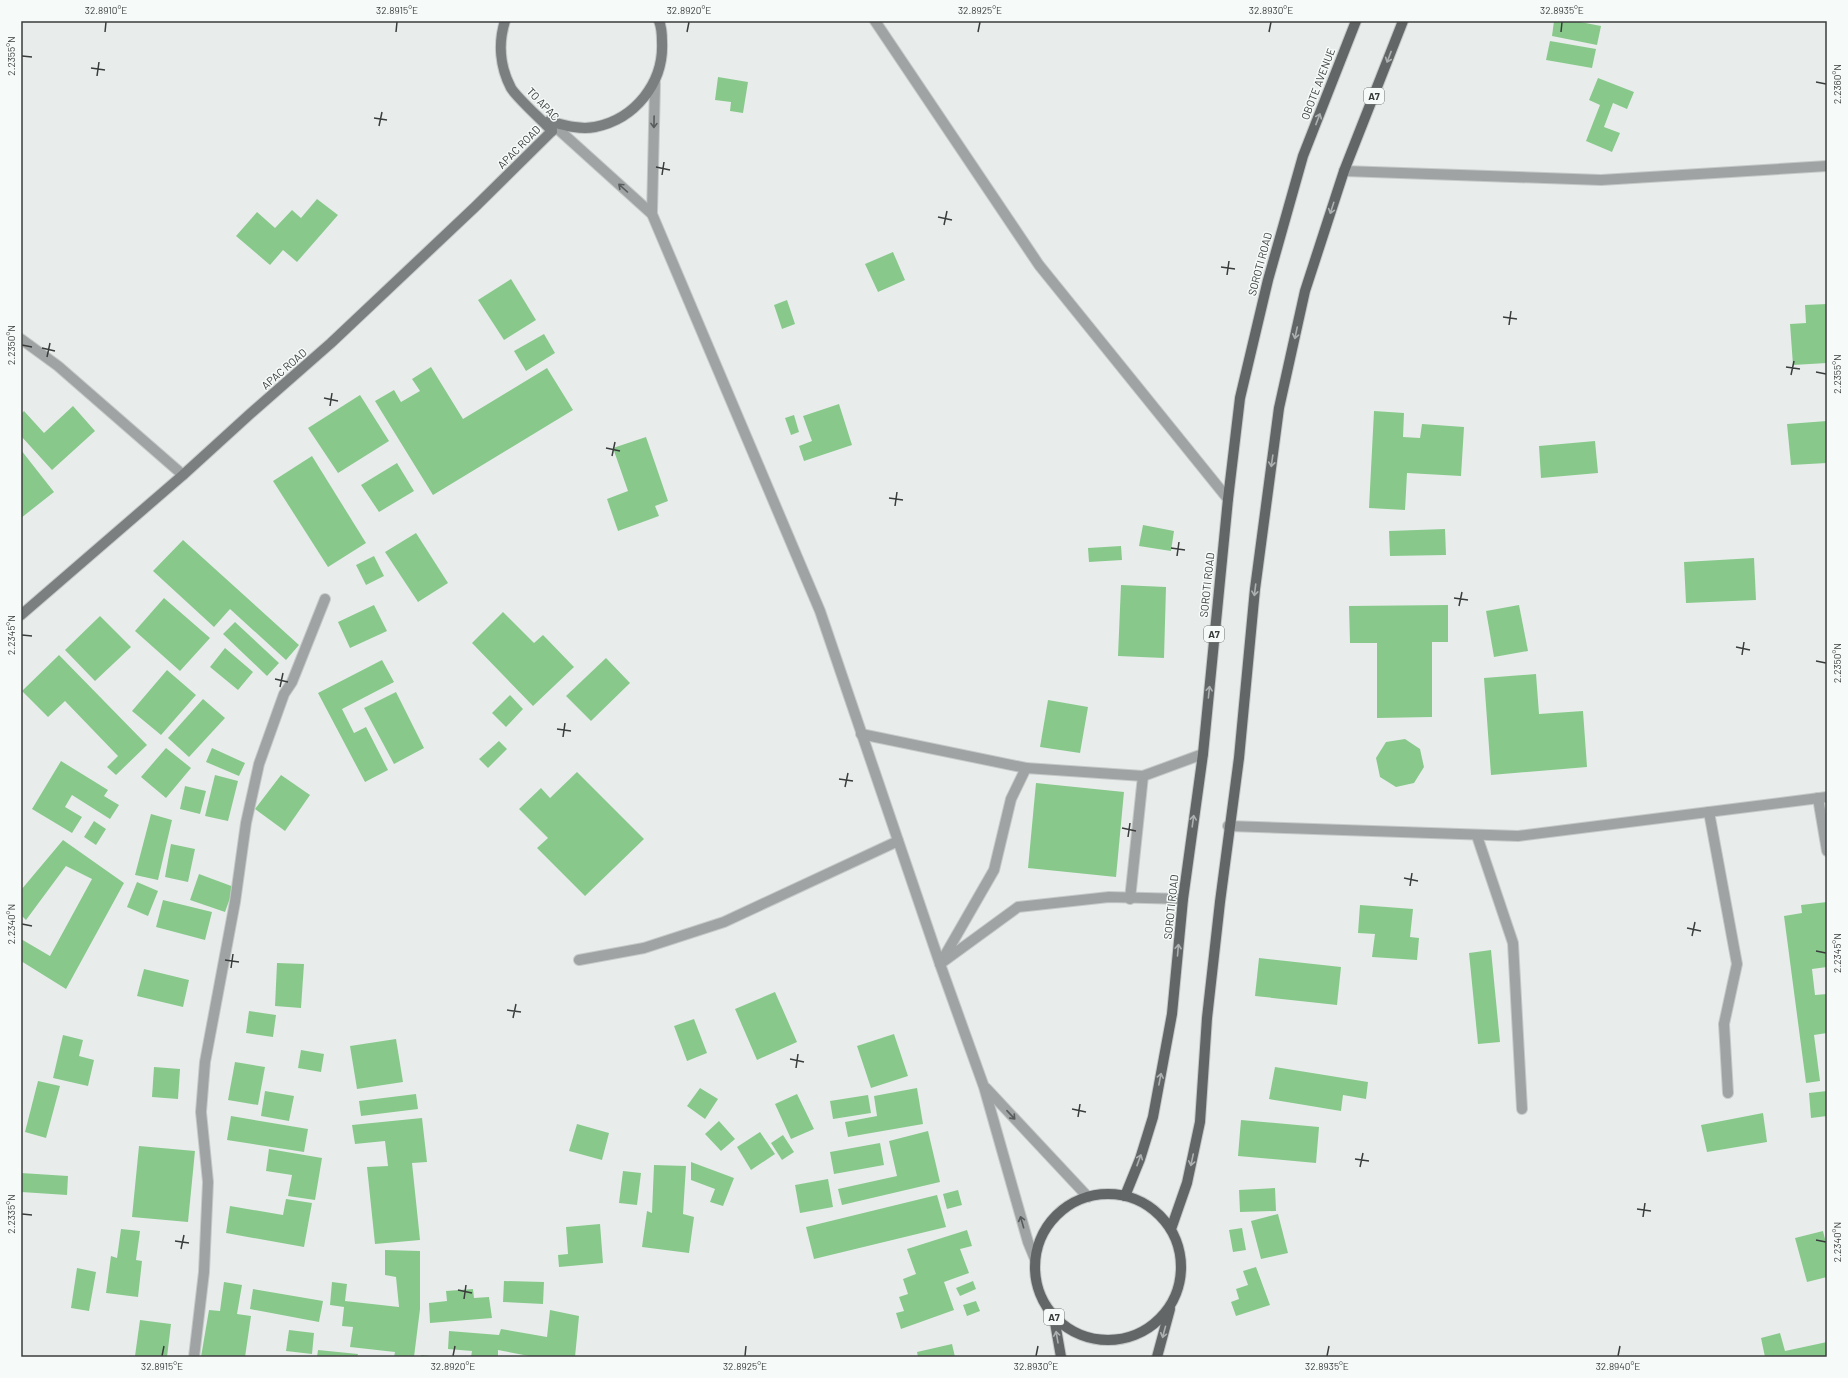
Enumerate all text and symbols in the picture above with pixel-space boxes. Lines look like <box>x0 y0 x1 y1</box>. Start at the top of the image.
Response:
text: 32.8910°E <box>85 4 127 16</box>
text: 32.8915°E <box>376 4 418 16</box>
text: 32.8920°E <box>667 4 711 16</box>
text: 32.8925°E <box>958 4 1002 16</box>
text: 32.8930°E <box>1249 4 1293 16</box>
text: 32.8935°E <box>1540 4 1584 16</box>
text: 2.2355°N <box>5 36 17 76</box>
street label: OBOTE AVENUE <box>1298 46 1337 122</box>
one-way arrow <box>1384 51 1392 63</box>
text: 2.2360°N <box>1831 64 1843 104</box>
street label: TO APAC <box>524 84 562 123</box>
road number: A7 <box>1364 88 1384 104</box>
one-way arrow <box>1314 114 1322 126</box>
one-way arrow <box>650 115 658 128</box>
street label: APAC ROAD <box>494 122 543 171</box>
one-way arrow <box>618 183 628 193</box>
one-way arrow <box>1328 202 1336 214</box>
street label: SOROTI ROAD <box>1245 231 1274 297</box>
text: 2.2350°N <box>5 325 17 365</box>
one-way arrow <box>1292 326 1299 339</box>
street label: APAC ROAD <box>258 345 309 392</box>
text: 2.2355°N <box>1831 354 1843 394</box>
one-way arrow <box>1268 454 1276 467</box>
street label: SOROTI ROAD <box>1197 552 1216 618</box>
one-way arrow <box>1251 583 1259 596</box>
text: 2.2345°N <box>5 615 17 655</box>
road number: A7 <box>1204 626 1224 642</box>
text: 2.2350°N <box>1831 643 1843 683</box>
one-way arrow <box>1205 686 1212 699</box>
one-way arrow <box>1189 815 1197 828</box>
street label: SOROTI ROAD <box>1161 874 1180 940</box>
text: 2.2340°N <box>5 904 17 944</box>
text: 2.2345°N <box>1831 933 1843 973</box>
one-way arrow <box>1175 944 1182 957</box>
one-way arrow <box>1156 1073 1164 1086</box>
one-way arrow <box>1006 1110 1016 1120</box>
one-way arrow <box>1187 1153 1195 1166</box>
one-way arrow <box>1136 1154 1144 1166</box>
text: 2.2335°N <box>5 1194 17 1234</box>
one-way arrow <box>1018 1216 1026 1229</box>
text: 2.2340°N <box>1831 1222 1843 1262</box>
road number: A7 <box>1044 1309 1064 1325</box>
one-way arrow <box>1160 1325 1167 1338</box>
one-way arrow <box>1053 1331 1061 1344</box>
text: 32.8915°E <box>141 1360 183 1372</box>
text: 32.8920°E <box>431 1360 475 1372</box>
text: 32.8925°E <box>723 1360 767 1372</box>
text: 32.8930°E <box>1014 1360 1058 1372</box>
text: 32.8935°E <box>1305 1360 1349 1372</box>
text: 32.8940°E <box>1596 1360 1640 1372</box>

